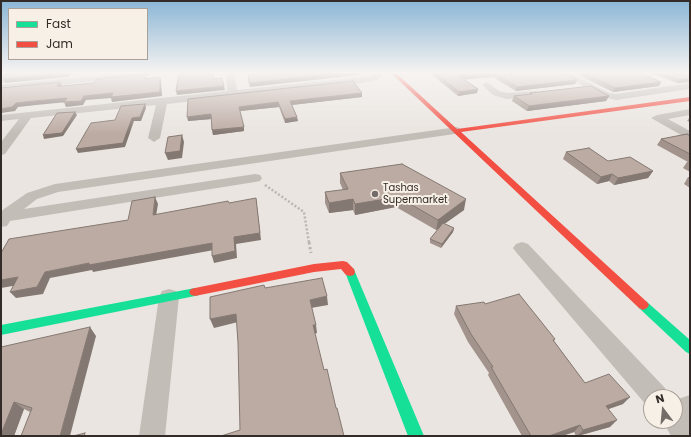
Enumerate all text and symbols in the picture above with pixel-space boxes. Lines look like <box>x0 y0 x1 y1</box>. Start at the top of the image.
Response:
legend <box>8 8 148 60</box>
text: Fast <box>46 15 71 32</box>
text: Jam <box>46 35 73 52</box>
place label: Tashas Supermarket <box>383 182 448 206</box>
marker: Tashas Supermarket <box>370 189 380 199</box>
north arrow <box>643 389 683 429</box>
text: N <box>654 390 666 407</box>

